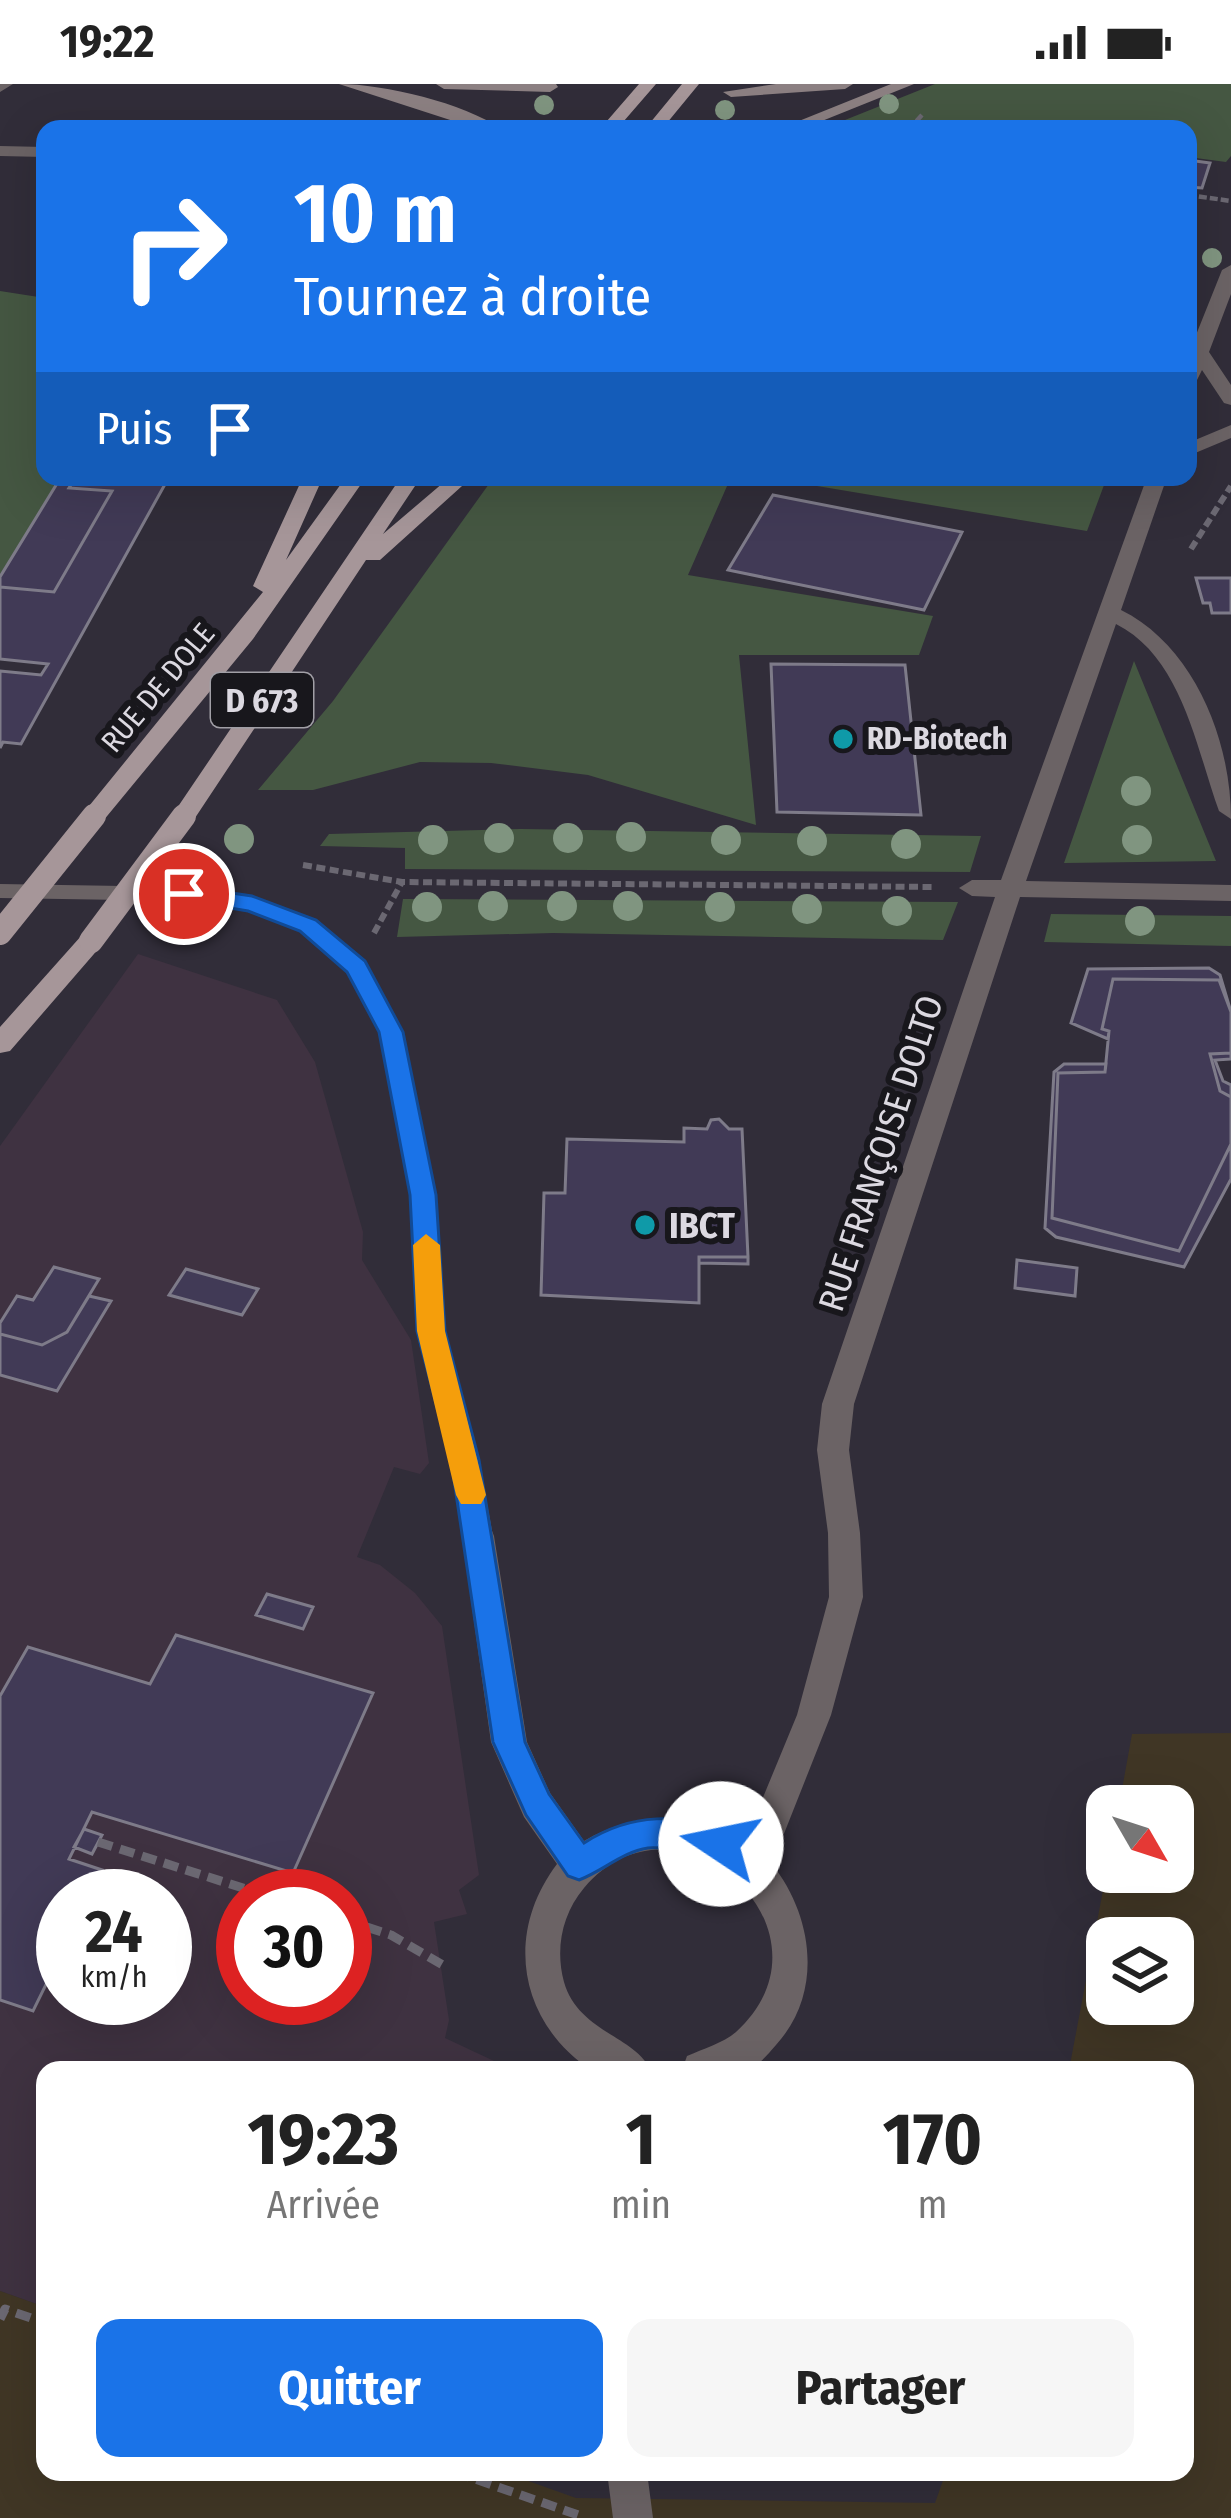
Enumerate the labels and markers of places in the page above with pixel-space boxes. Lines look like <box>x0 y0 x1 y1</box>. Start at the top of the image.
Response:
place label: RD-Biotech <box>867 721 1008 757</box>
marker: RD-Biotech <box>830 726 856 752</box>
pin <box>133 843 235 945</box>
place label: IBCT <box>669 1204 735 1248</box>
marker: IBCT <box>632 1212 658 1238</box>

